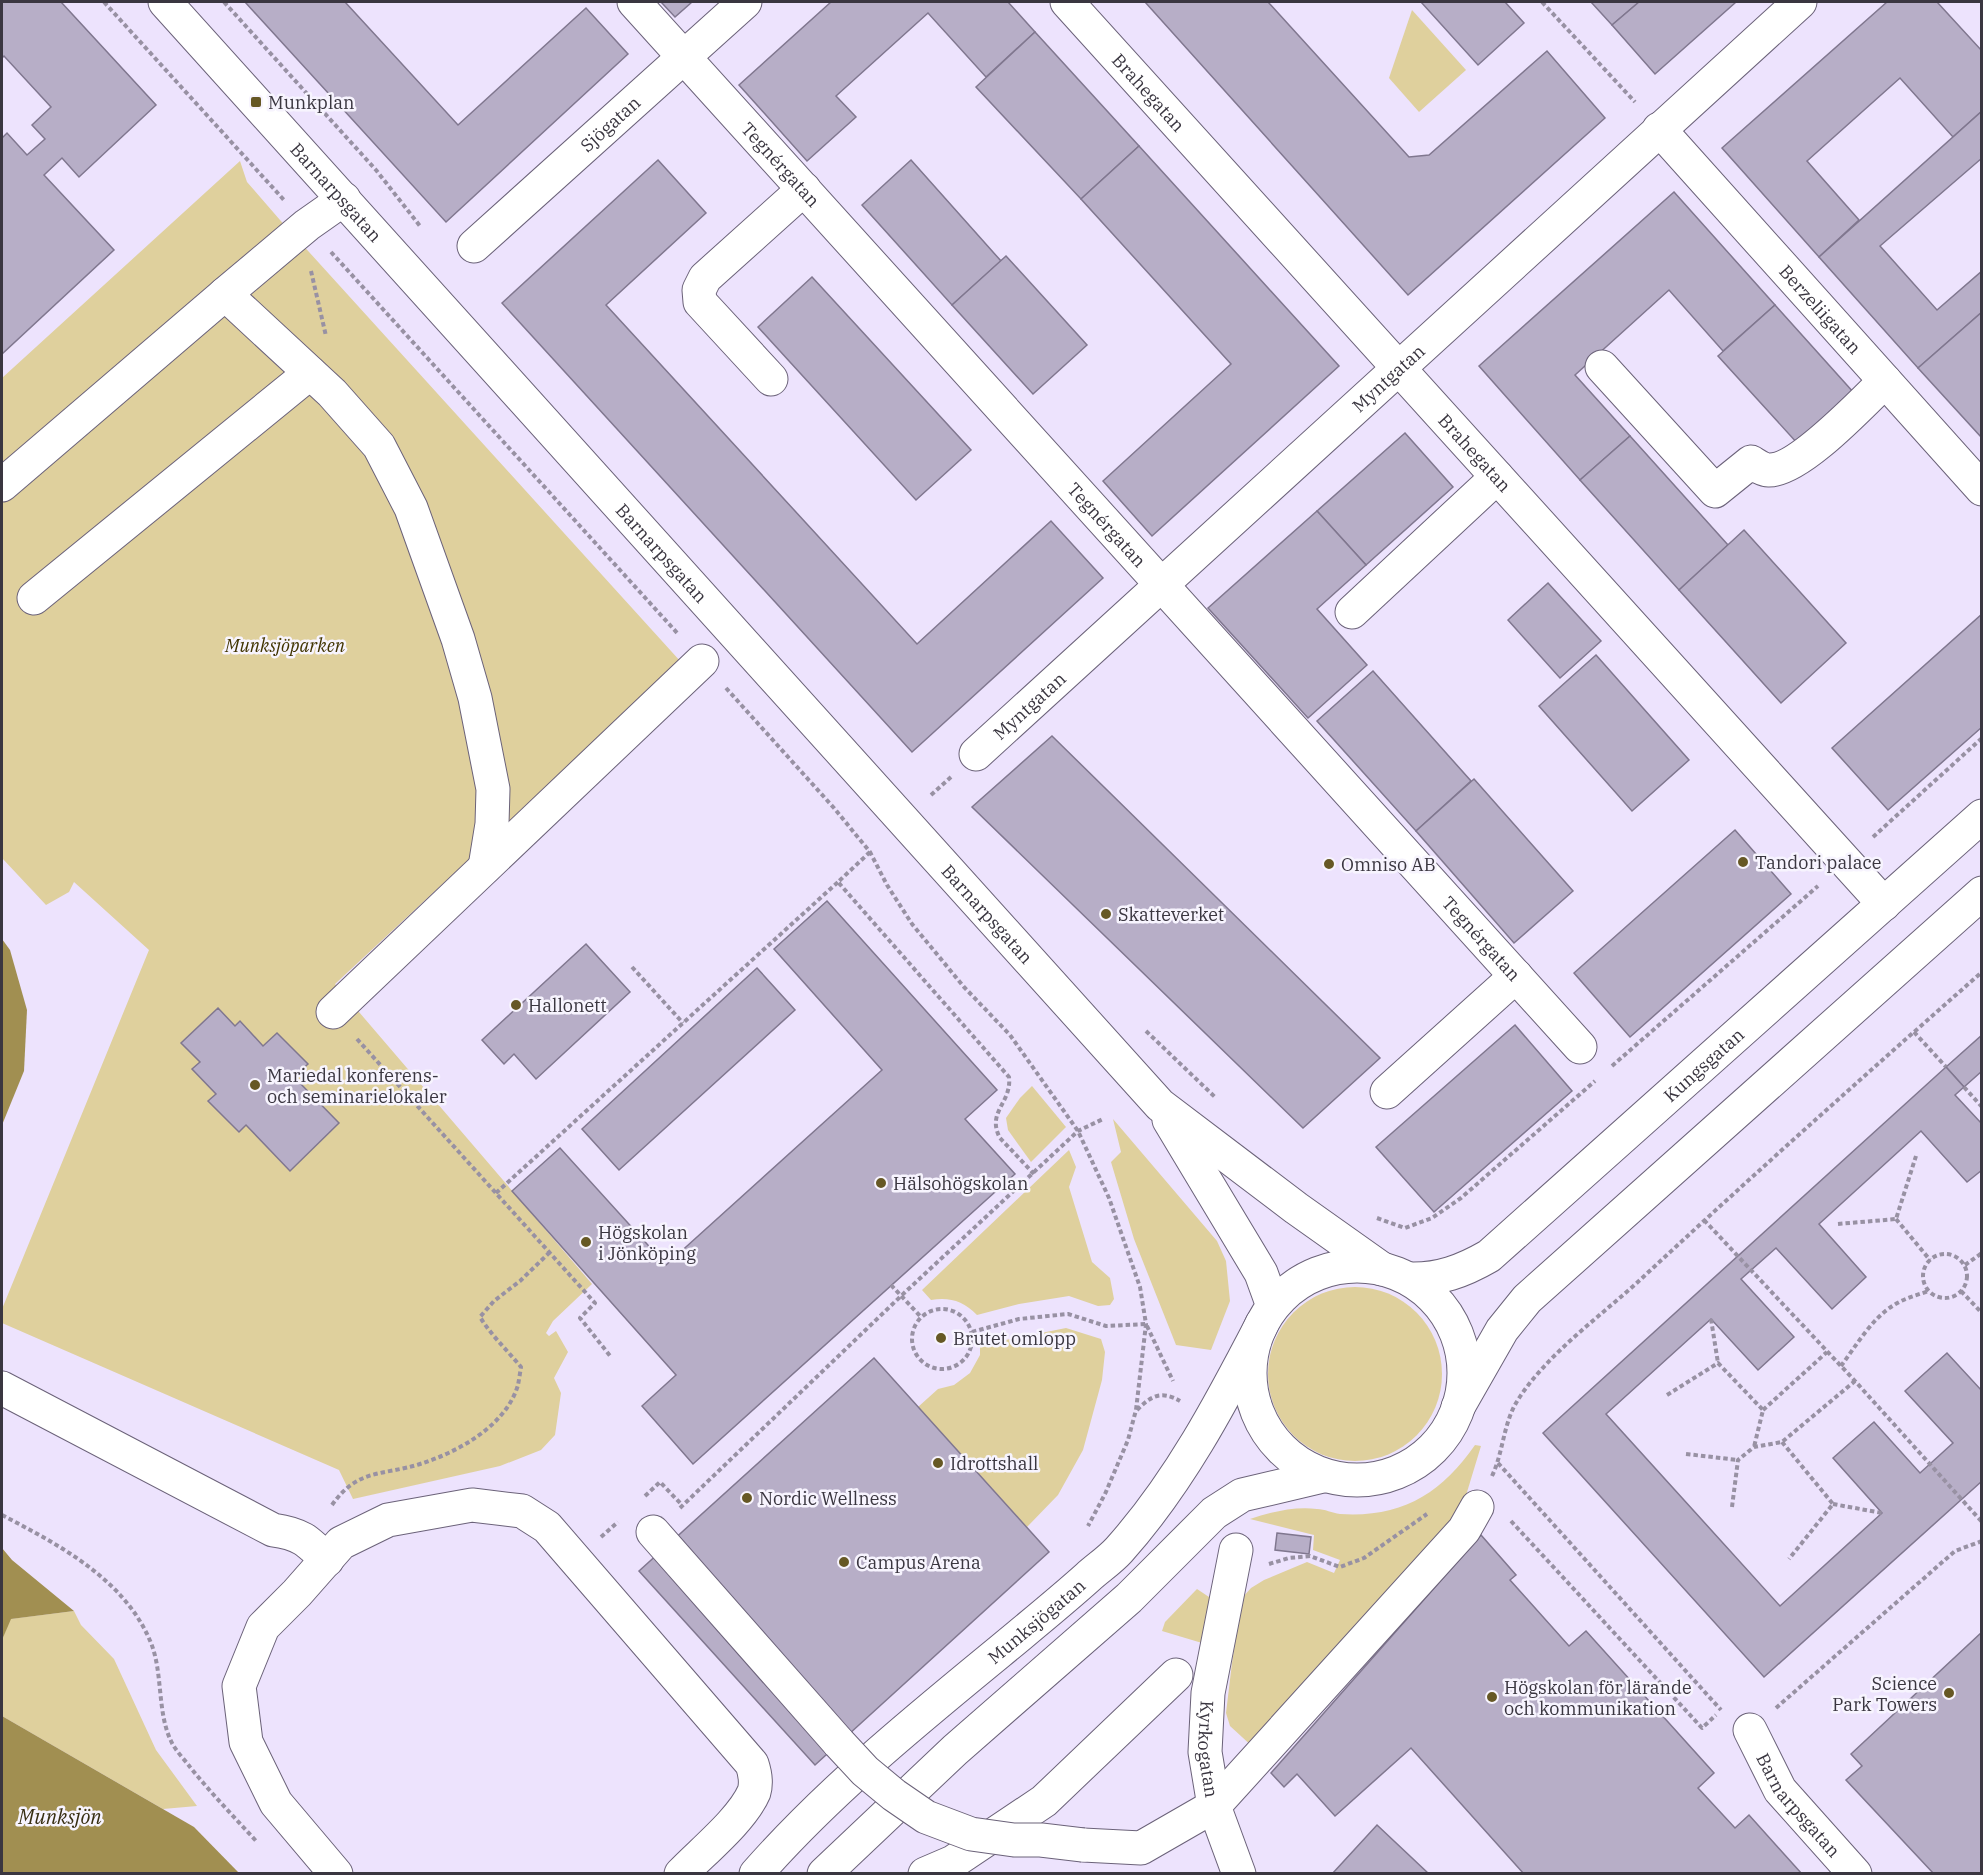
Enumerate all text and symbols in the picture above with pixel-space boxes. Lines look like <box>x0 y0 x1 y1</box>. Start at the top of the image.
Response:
street label: Brahegatan <box>1108 48 1190 136</box>
street label: Sjögatan <box>575 90 645 157</box>
place label: Munkplan <box>268 91 355 114</box>
marker: Munkplan <box>249 95 263 109</box>
street label: Tegnérgatan <box>737 117 825 212</box>
street label: Barnarpsgatan <box>286 138 387 247</box>
street label: Berzeliigatan <box>1775 260 1867 359</box>
street label: Myntgatan <box>1347 339 1429 417</box>
street label: Brahegatan <box>1434 409 1517 497</box>
street label: Tegnérgatan <box>1063 477 1151 572</box>
street label: Barnarpsgatan <box>611 498 713 607</box>
park label: Munksjöparken <box>224 634 346 657</box>
street label: Myntgatan <box>988 667 1070 744</box>
place label: Tandori palace <box>1755 851 1881 874</box>
place label: Omniso AB <box>1341 853 1436 876</box>
marker: Tandori palace <box>1736 855 1750 869</box>
marker: Omniso AB <box>1322 857 1336 871</box>
street label: Barnarpsgatan <box>937 859 1038 968</box>
street label: Tegnérgatan <box>1437 891 1526 986</box>
place label: Skatteverket <box>1118 903 1224 926</box>
marker: Skatteverket <box>1099 907 1113 921</box>
place label: Hallonett <box>528 994 607 1017</box>
marker: Hallonett <box>509 998 523 1012</box>
street label: Kungsgatan <box>1658 1022 1749 1107</box>
place label: Mariedal konferens- och seminarielokaler <box>267 1064 447 1108</box>
marker: Mariedal konferens- och seminarielokaler <box>248 1078 262 1092</box>
place label: Hälsohögskolan <box>893 1172 1028 1195</box>
marker: Hälsohögskolan <box>874 1176 888 1190</box>
place label: Högskolan i Jönköping <box>598 1221 696 1265</box>
marker: Högskolan i Jönköping <box>579 1235 593 1249</box>
place label: Brutet omlopp <box>953 1327 1076 1350</box>
marker: Brutet omlopp <box>934 1331 948 1345</box>
place label: Idrottshall <box>950 1452 1038 1475</box>
marker: Idrottshall <box>931 1456 945 1470</box>
place label: Nordic Wellness <box>759 1487 897 1510</box>
marker: Nordic Wellness <box>740 1491 754 1505</box>
place label: Campus Arena <box>856 1551 981 1574</box>
marker: Campus Arena <box>837 1555 851 1569</box>
street label: Munksjögatan <box>983 1573 1090 1668</box>
place label: Science Park Towers <box>1832 1672 1937 1716</box>
place label: Högskolan för lärande och kommunikation <box>1504 1676 1692 1720</box>
marker: Science Park Towers <box>1942 1686 1956 1700</box>
marker: Högskolan för lärande och kommunikation <box>1485 1690 1499 1704</box>
street label: Kyrkogatan <box>1193 1700 1224 1799</box>
street label: Barnarpsgatan <box>1752 1749 1846 1862</box>
water label: Munksjön <box>17 1803 102 1830</box>

